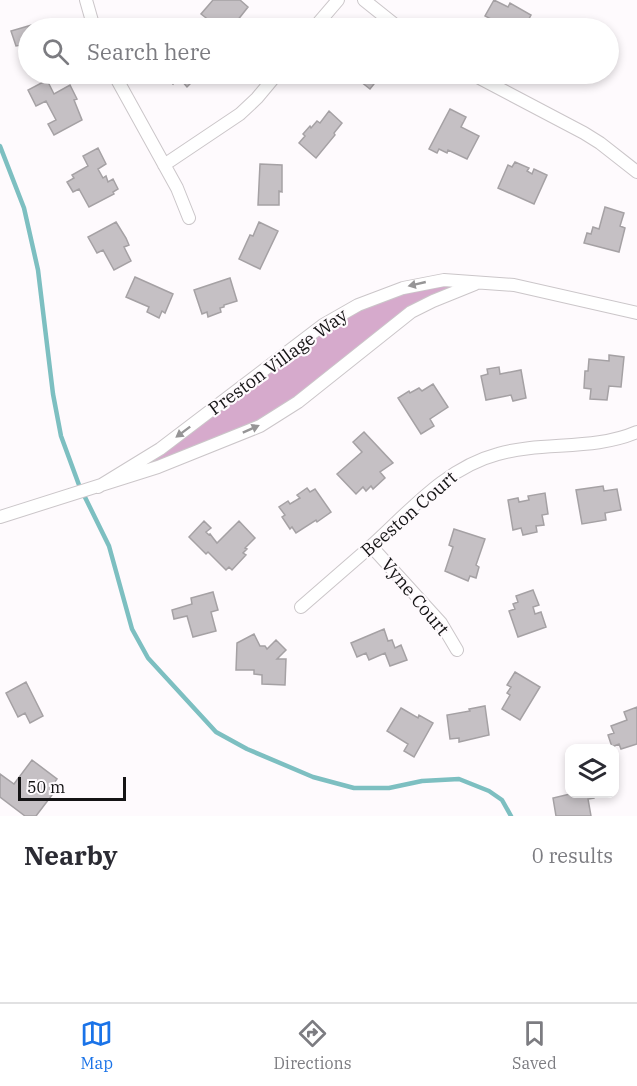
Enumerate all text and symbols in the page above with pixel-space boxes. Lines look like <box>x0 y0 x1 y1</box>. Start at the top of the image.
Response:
search box <box>18 18 619 84</box>
icon: search <box>39 35 72 68</box>
text: Search here <box>87 37 211 66</box>
one-way arrow <box>408 280 426 290</box>
street label: Preston Village Way <box>204 303 352 420</box>
one-way arrow <box>175 425 190 437</box>
one-way arrow <box>242 425 259 434</box>
street label: Beeston Court <box>356 466 461 562</box>
street label: Vyne Court <box>376 553 454 640</box>
map controls <box>565 744 619 798</box>
button: layers <box>565 744 619 798</box>
scale bar <box>18 774 126 802</box>
text: 50 m <box>27 777 65 797</box>
text: Nearby <box>24 838 118 872</box>
text: 0 results <box>532 842 613 869</box>
tab: Map <box>80 1017 113 1073</box>
tab: Directions <box>274 1017 352 1073</box>
tab: Saved <box>512 1017 557 1073</box>

